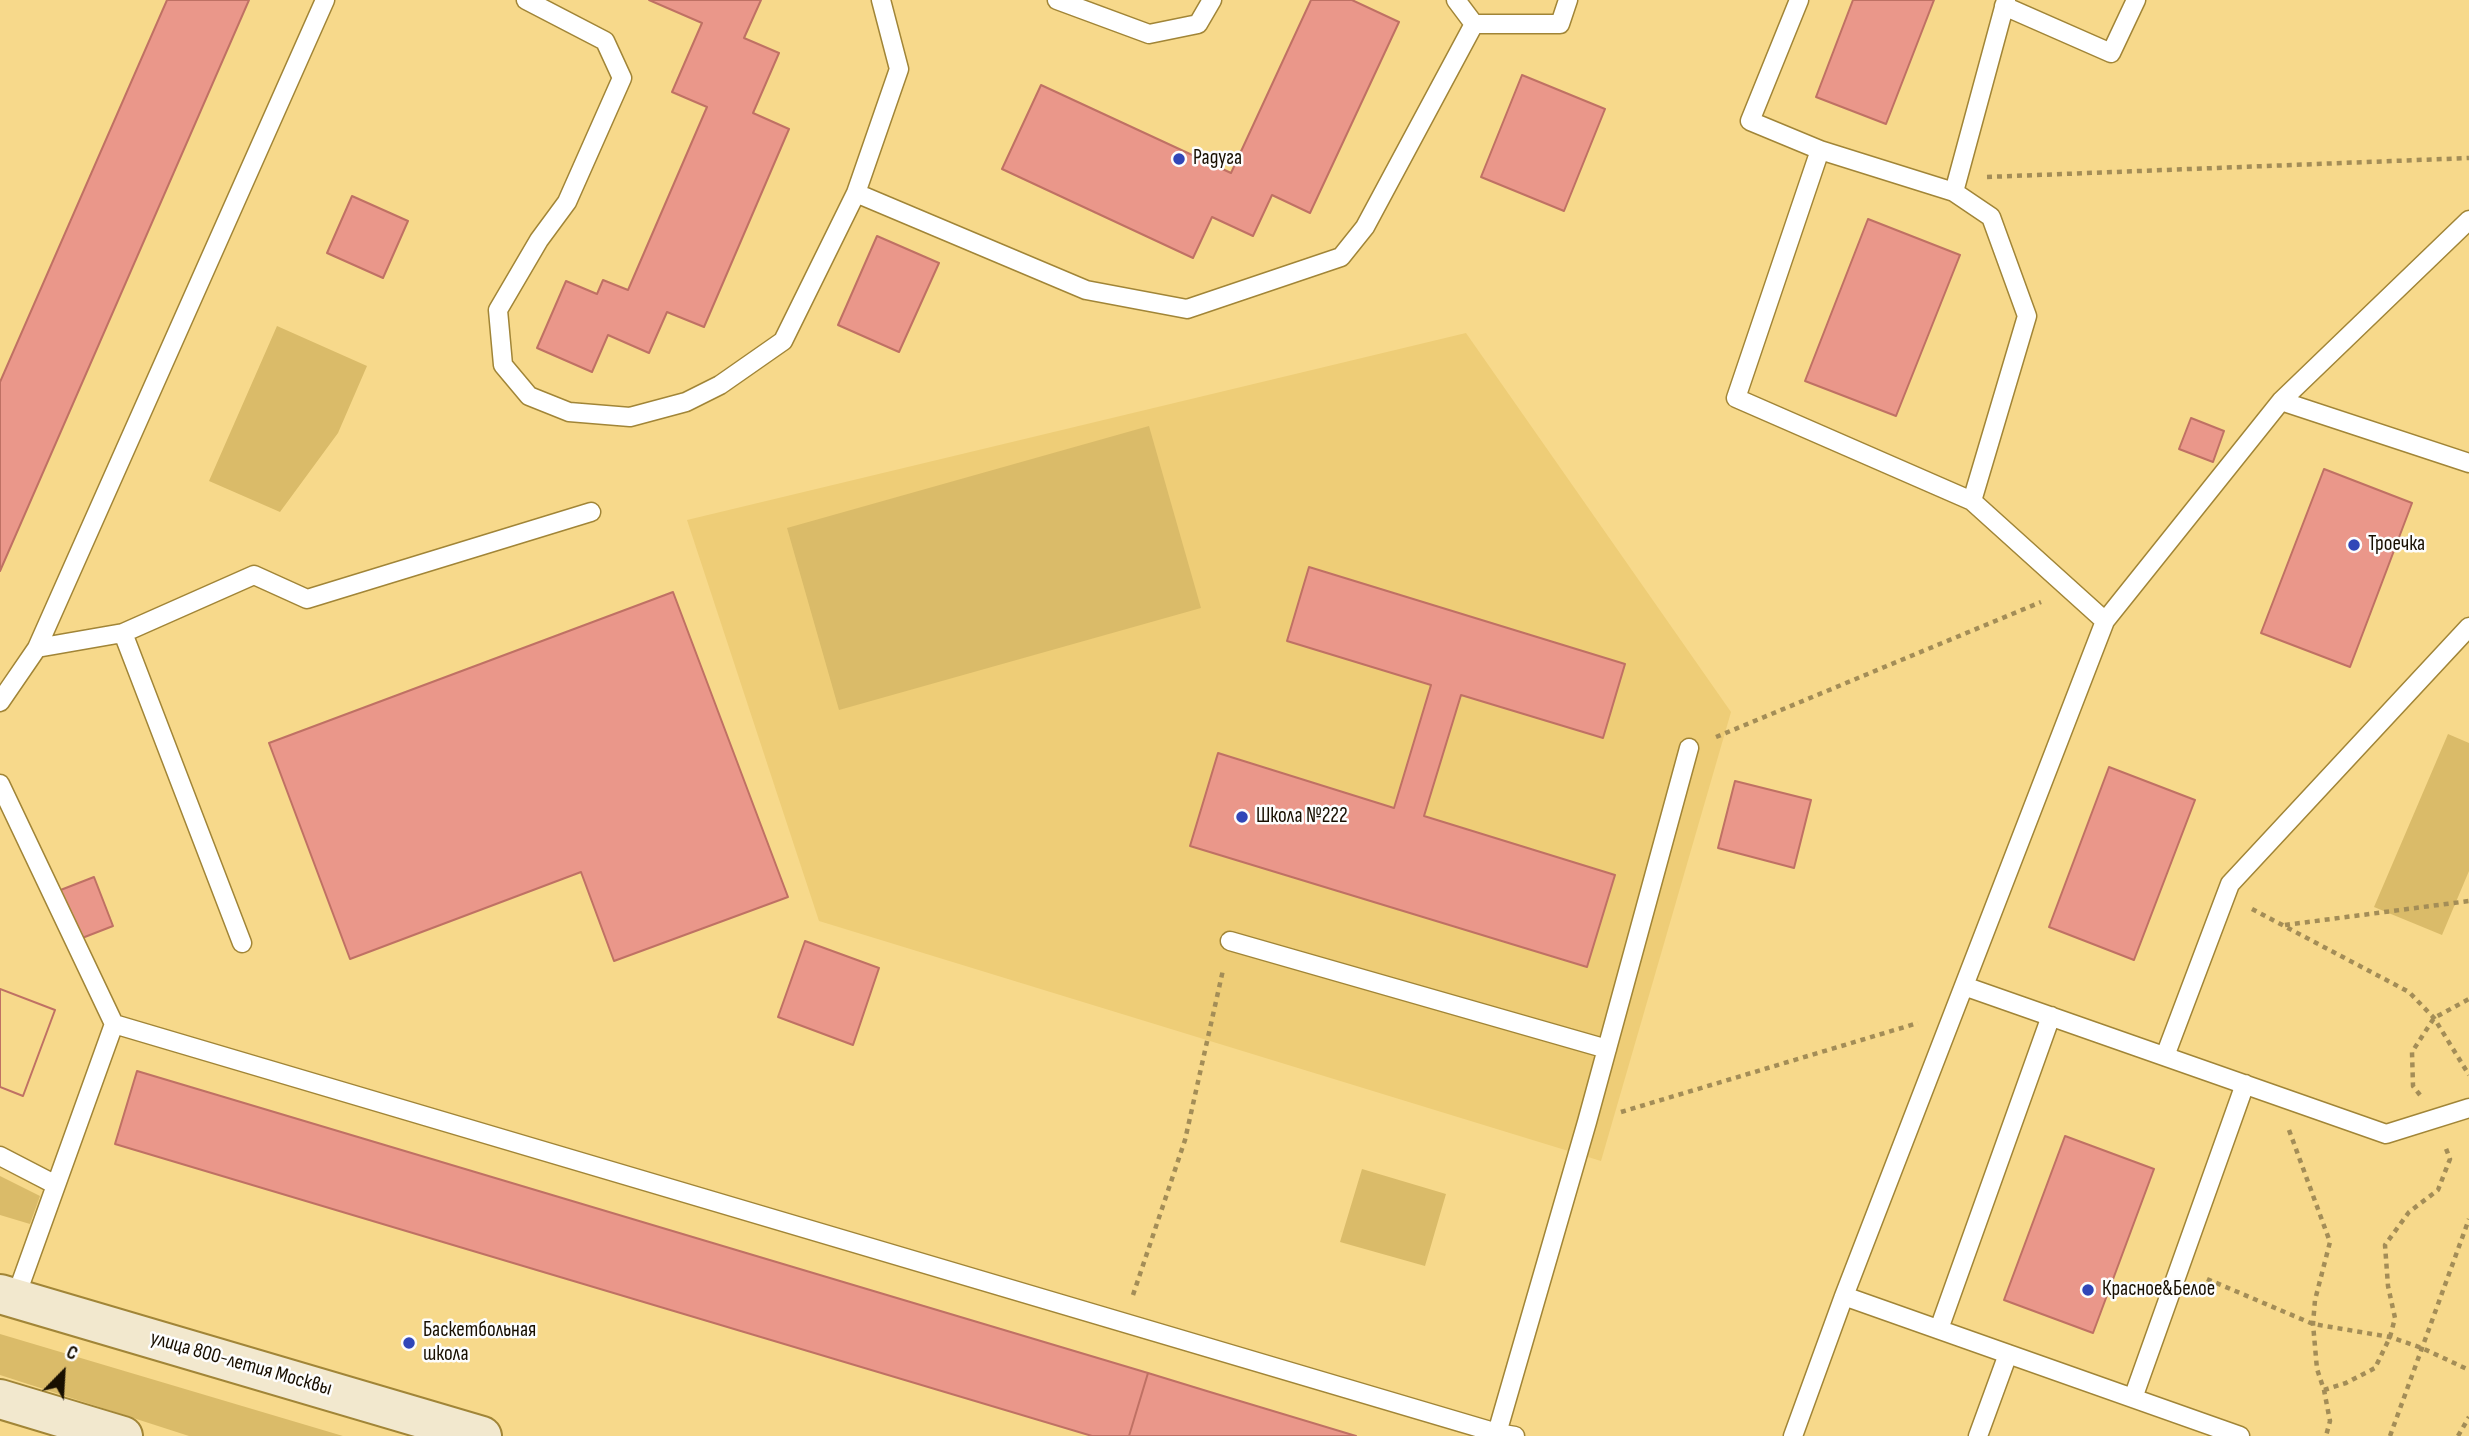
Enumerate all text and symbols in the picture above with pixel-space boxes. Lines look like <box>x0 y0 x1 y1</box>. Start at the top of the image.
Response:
place label: Радуга <box>1193 146 1242 172</box>
marker: Радуга <box>1171 151 1187 167</box>
place label: Троечка <box>2368 532 2425 558</box>
marker: Троечка <box>2346 537 2362 553</box>
place label: Школа №222 <box>1256 804 1348 830</box>
marker: Школа №222 <box>1234 809 1250 825</box>
place label: Красное&Белое <box>2102 1277 2215 1303</box>
marker: Красное&Белое <box>2080 1282 2096 1298</box>
place label: Баскетбольная школа <box>423 1318 536 1368</box>
street label: улица 800-летия Москвы <box>147 1326 335 1402</box>
marker: Баскетбольная школа <box>401 1335 417 1351</box>
north arrow <box>28 1338 98 1408</box>
text: С <box>63 1341 81 1366</box>

